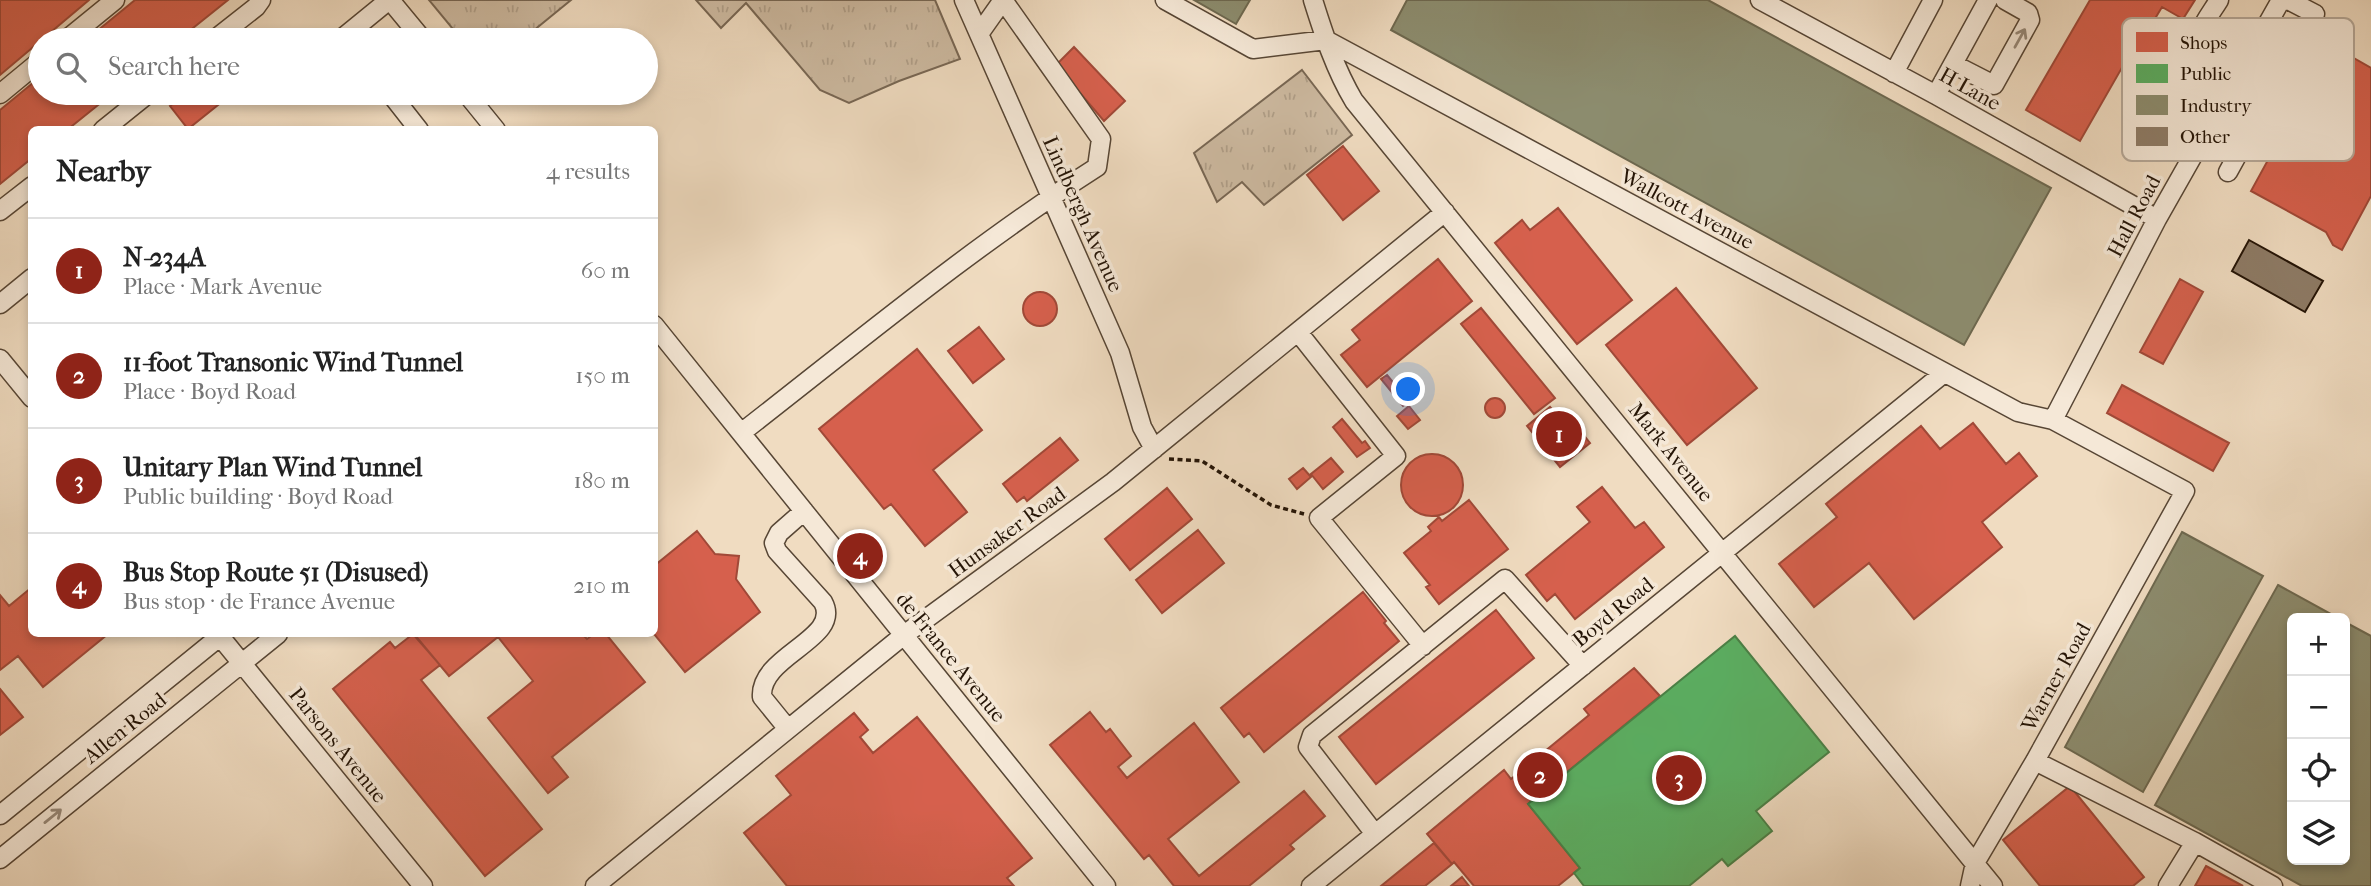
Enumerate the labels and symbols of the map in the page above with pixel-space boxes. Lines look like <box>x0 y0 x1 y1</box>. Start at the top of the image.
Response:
legend <box>2122 18 2354 161</box>
one-way arrow <box>2013 28 2027 48</box>
text: Shops <box>2180 32 2227 54</box>
street label: H Lane <box>1935 62 2005 116</box>
text: Public <box>2180 63 2231 85</box>
text: Industry <box>2180 95 2252 117</box>
text: Other <box>2180 126 2231 148</box>
street label: Lindbergh Avenue <box>1038 132 1128 296</box>
street label: Wallcott Avenue <box>1615 163 1758 254</box>
street label: Hall Road <box>2102 170 2166 261</box>
your location <box>1391 372 1425 406</box>
street label: Mark Avenue <box>1624 398 1718 506</box>
pin: 1 <box>1536 408 1582 460</box>
street label: Hunsaker Road <box>944 481 1071 583</box>
pin: 4 <box>837 530 883 582</box>
street label: Boyd Road <box>1568 572 1659 652</box>
street label: de France Avenue <box>891 587 1011 727</box>
street label: Warner Road <box>2016 618 2096 736</box>
street label: Parsons Avenue <box>284 682 392 808</box>
street label: Allen Road <box>78 687 171 769</box>
pin: 2 <box>1517 749 1563 801</box>
pin: 3 <box>1656 752 1702 804</box>
one-way arrow <box>43 808 61 824</box>

